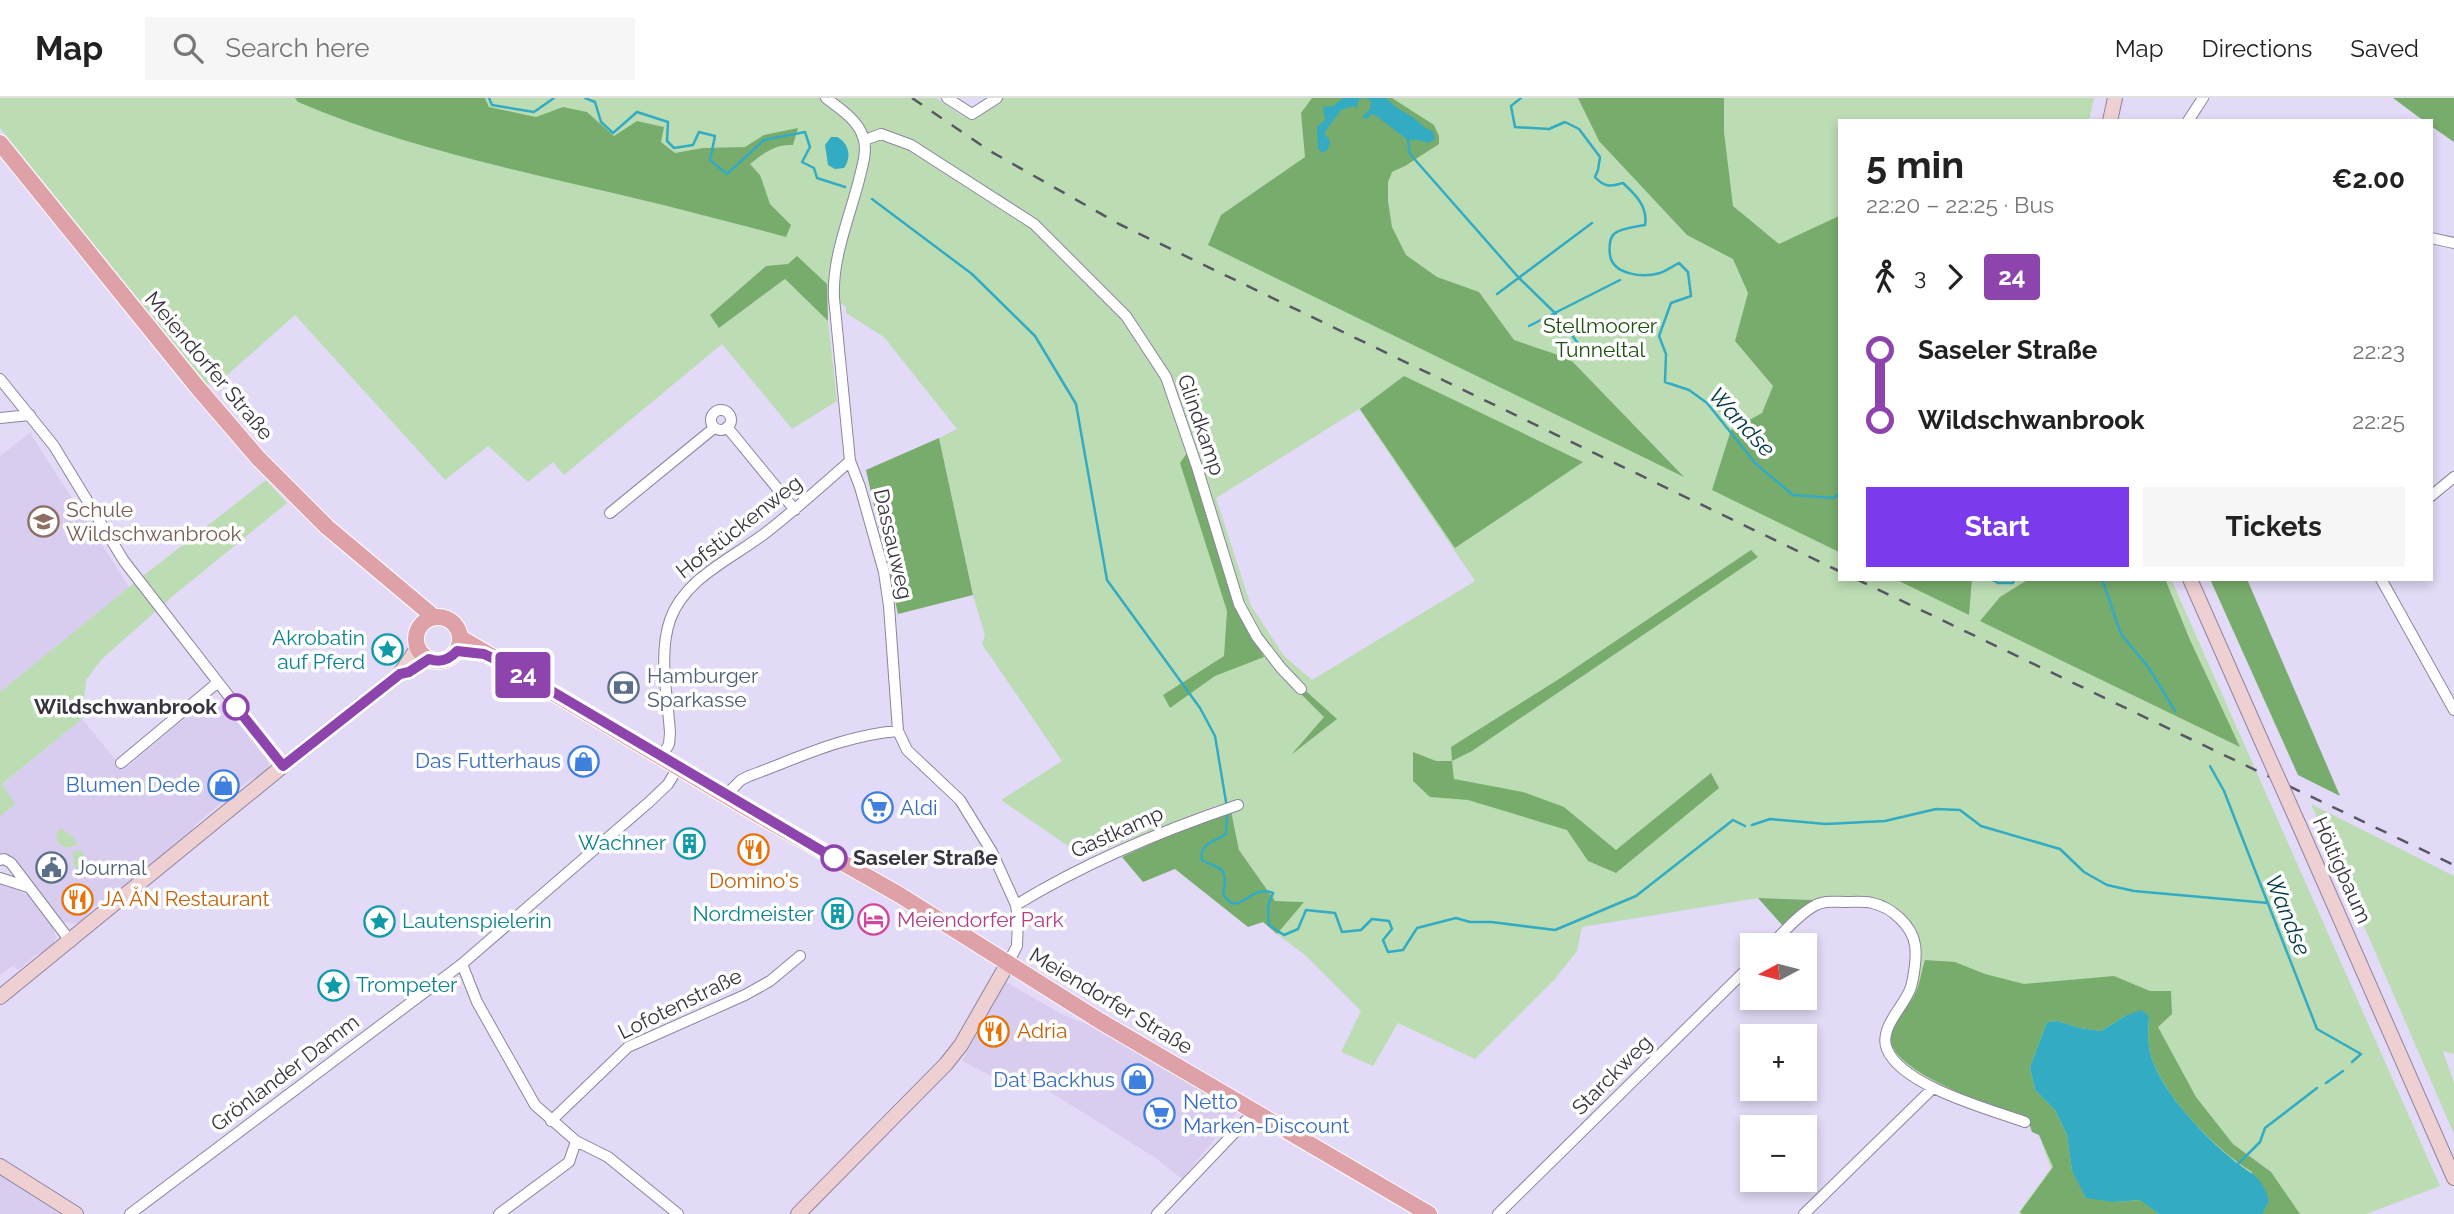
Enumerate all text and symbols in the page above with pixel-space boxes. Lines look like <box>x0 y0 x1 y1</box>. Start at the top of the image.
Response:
search box <box>145 17 635 80</box>
text: Map <box>35 29 103 68</box>
icon: search <box>169 29 207 67</box>
text: Search here <box>225 33 370 63</box>
text: Map <box>2115 34 2164 63</box>
text: Directions <box>2202 34 2312 63</box>
text: Saved <box>2350 34 2419 63</box>
text: 5 min <box>1866 142 1964 187</box>
text: €2.00 <box>2332 164 2405 194</box>
text: 22:20 – 22:25 · Bus <box>1866 191 2054 218</box>
icon: walk <box>1866 258 1904 296</box>
icon: forward <box>1936 258 1974 296</box>
text: 24 <box>1998 262 2026 291</box>
text: 3 <box>1914 263 1926 290</box>
street label: Meiendorfer Straße <box>140 286 279 445</box>
park label: Stellmoorer Tunneltal <box>1543 313 1658 362</box>
text: Saseler Straße <box>1918 335 2097 365</box>
text: 22:23 <box>2352 337 2405 364</box>
street label: Glindkamp <box>1172 371 1230 479</box>
water label: Wandse <box>1703 381 1781 462</box>
text: Wildschwanbrook <box>1918 405 2144 435</box>
text: 22:25 <box>2352 407 2405 434</box>
street label: Hofstückenweg <box>671 470 807 583</box>
street label: Dassauweg <box>869 486 918 602</box>
button: Start <box>1866 487 2129 567</box>
button: Tickets <box>2143 487 2405 567</box>
place label: Schule Wildschwanbrook <box>66 497 242 546</box>
school or university icon: Schule Wildschwanbrook <box>26 505 60 539</box>
place label: Akrobatin auf Pferd <box>272 625 365 674</box>
place icon: Akrobatin auf Pferd <box>371 633 405 667</box>
line badge: 24 <box>491 652 554 698</box>
text: 24 <box>509 660 537 689</box>
place label: Hamburger Sparkasse <box>647 663 759 712</box>
bank icon: Hamburger Sparkasse <box>607 671 641 705</box>
place label: Wildschwanbrook <box>34 694 217 719</box>
marker: Wildschwanbrook <box>223 694 249 720</box>
shop icon: Das Futterhaus <box>567 744 601 778</box>
place label: Das Futterhaus <box>415 748 561 773</box>
shop icon: Blumen Dede <box>206 768 240 802</box>
place label: Blumen Dede <box>66 772 200 797</box>
supermarket icon: Aldi <box>860 791 894 825</box>
place label: Aldi <box>900 795 938 820</box>
street label: Gastkamp <box>1067 800 1167 863</box>
street label: Höltigbaum <box>2308 813 2377 927</box>
building icon: Wachner <box>672 826 706 860</box>
place label: Wachner <box>578 830 667 855</box>
restaurant icon: Domino's <box>737 832 771 866</box>
marker: Saseler Straße <box>821 845 847 871</box>
place label: Saseler Straße <box>853 845 998 870</box>
public building icon: Journal <box>35 851 69 885</box>
place label: Journal <box>75 855 147 880</box>
place label: Domino's <box>709 868 799 893</box>
water label: Wandse <box>2260 870 2317 959</box>
restaurant icon: JA ĂN Restaurant <box>61 882 95 916</box>
place label: JA ĂN Restaurant <box>101 886 270 911</box>
building icon: Nordmeister <box>820 897 854 931</box>
place label: Nordmeister <box>692 901 815 926</box>
hotel icon: Meiendorfer Park <box>857 903 891 937</box>
place icon: Lautenspielerin <box>362 904 396 938</box>
place label: Meiendorfer Park <box>897 907 1064 932</box>
place label: Lautenspielerin <box>402 908 552 933</box>
north arrow <box>1740 933 1816 1010</box>
map controls <box>1740 933 1817 1192</box>
street label: Meiendorfer Straße <box>1025 942 1197 1059</box>
street label: Lofotenstraße <box>614 963 746 1044</box>
place icon: Trompeter <box>316 968 350 1002</box>
place label: Trompeter <box>356 972 458 997</box>
street label: Grönlander Damm <box>206 1009 364 1136</box>
restaurant icon: Adria <box>977 1014 1011 1048</box>
place label: Adria <box>1017 1018 1067 1043</box>
button: + <box>1740 1024 1817 1101</box>
street label: Starckweg <box>1566 1029 1657 1120</box>
shop icon: Dat Backhus <box>1121 1063 1155 1097</box>
place label: Dat Backhus <box>993 1067 1115 1092</box>
place label: Netto Marken-Discount <box>1183 1089 1349 1138</box>
supermarket icon: Netto Marken-Discount <box>1143 1097 1177 1131</box>
button: − <box>1740 1115 1817 1192</box>

